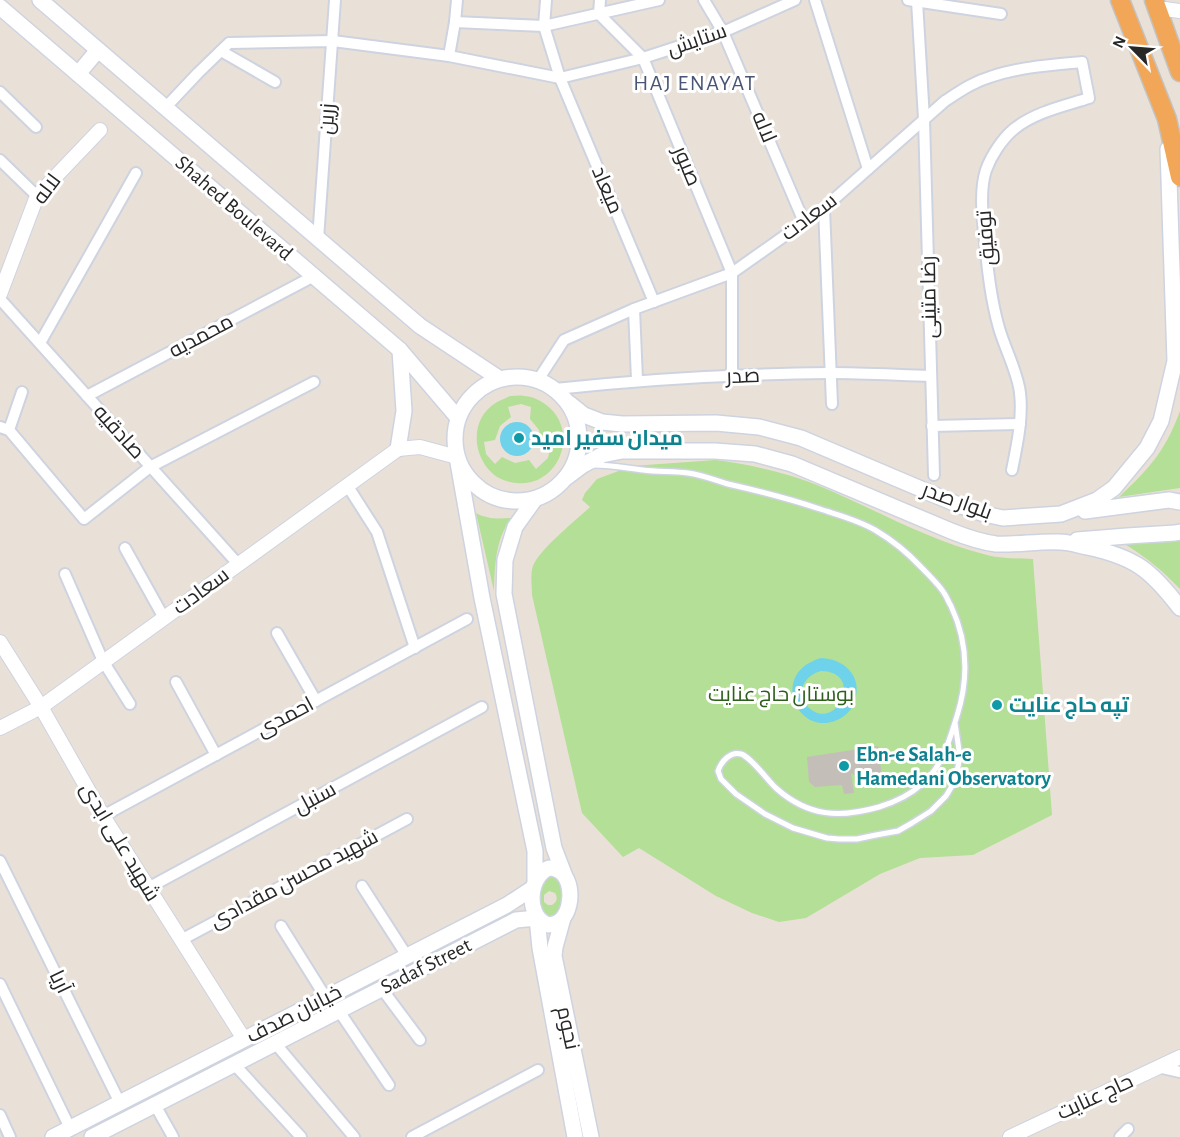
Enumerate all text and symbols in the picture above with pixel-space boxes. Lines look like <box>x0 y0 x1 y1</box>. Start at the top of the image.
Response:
north arrow <box>1102 18 1162 78</box>
street label: ستایش <box>664 20 730 62</box>
text: N <box>1110 34 1129 51</box>
district label: HAJ ENAYAT <box>633 72 757 94</box>
street label: زرین <box>315 103 341 136</box>
street label: لاله <box>748 108 780 146</box>
street label: صبور <box>668 142 705 189</box>
street label: Shahed Boulevard <box>171 152 297 265</box>
street label: میعاد <box>588 163 626 217</box>
street label: لاله <box>29 170 65 208</box>
street label: سعادت <box>777 189 841 245</box>
street label: توفیق <box>974 209 1000 266</box>
street label: رضا متینی <box>918 255 942 339</box>
street label: محمدیه <box>165 310 237 362</box>
street label: صدر <box>725 365 760 388</box>
street label: صادقیه <box>90 401 148 463</box>
place label: میدان سفیر امید <box>531 428 683 450</box>
marker: میدان سفیر امید <box>512 431 526 445</box>
street label: بلوار صدر <box>918 478 995 524</box>
street label: سعادت <box>169 564 233 618</box>
park label: بوستان حاج عنایت <box>708 684 854 708</box>
street label: احمدی <box>253 693 318 742</box>
place label: تپه حاج عنایت <box>1009 695 1130 719</box>
marker: تپه حاج عنایت <box>990 698 1004 712</box>
place label: Ebn-e Salah-e Hamedani Observatory <box>856 744 1052 789</box>
marker: Ebn-e Salah-e Hamedani Observatory <box>837 759 851 773</box>
street label: سنبل <box>290 778 340 819</box>
street label: شهید علی ابدی <box>75 779 164 906</box>
street label: شهید محسن مقدادی <box>207 826 382 934</box>
street label: Sadaf Street <box>377 934 475 998</box>
street label: آریا <box>45 966 76 998</box>
street label: خیابان صدف <box>243 981 346 1049</box>
street label: نجوم <box>550 1005 583 1052</box>
street label: حاج عنایت <box>1054 1070 1137 1126</box>

